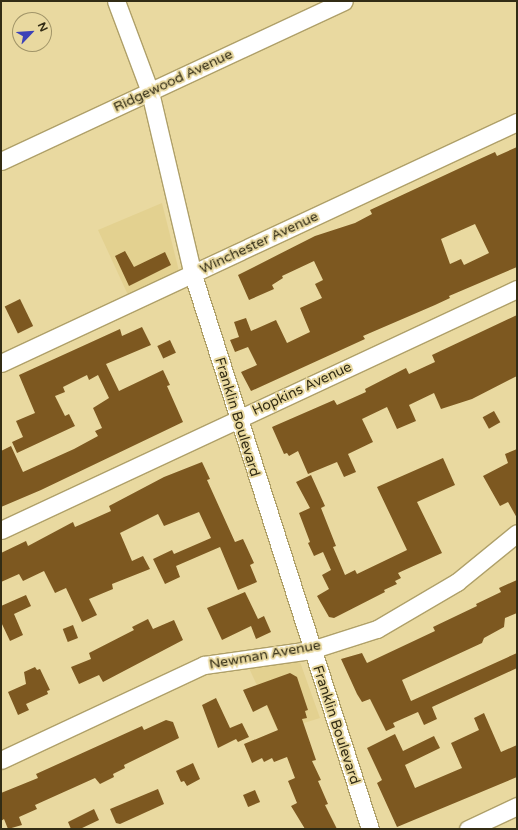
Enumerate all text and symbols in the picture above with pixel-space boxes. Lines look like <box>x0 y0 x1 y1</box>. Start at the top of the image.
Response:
north arrow <box>12 12 52 52</box>
text: N <box>35 20 50 34</box>
street label: Ridgewood Avenue <box>111 46 235 116</box>
street label: Winchester Avenue <box>197 208 321 278</box>
street label: Franklin Boulevard <box>211 355 263 479</box>
street label: Hopkins Avenue <box>250 359 354 419</box>
street label: Newman Avenue <box>208 637 322 673</box>
street label: Franklin Boulevard <box>309 664 363 786</box>

